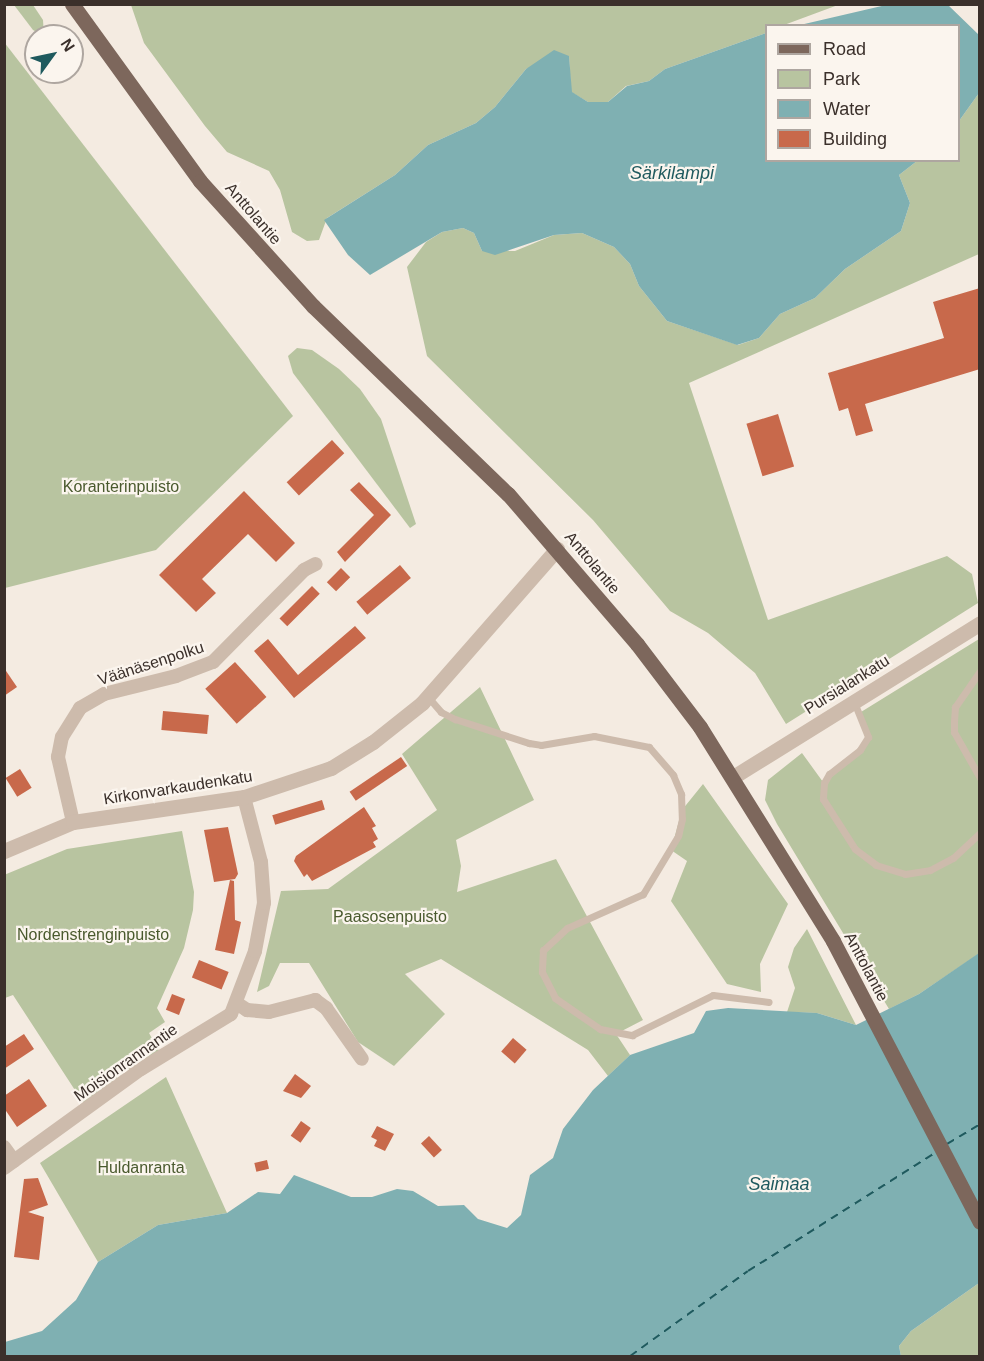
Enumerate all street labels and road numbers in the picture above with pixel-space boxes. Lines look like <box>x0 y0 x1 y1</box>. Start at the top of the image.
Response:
street label: Anttolantie <box>221 179 285 249</box>
street label: Anttolantie <box>560 528 624 598</box>
street label: Väänäsenpolku <box>96 638 206 690</box>
street label: Pursialankatu <box>801 651 893 719</box>
street label: Kirkonvarkaudenkatu <box>102 767 254 809</box>
street label: Anttolantie <box>840 929 892 1005</box>
street label: Moisionrannantie <box>71 1020 181 1106</box>

